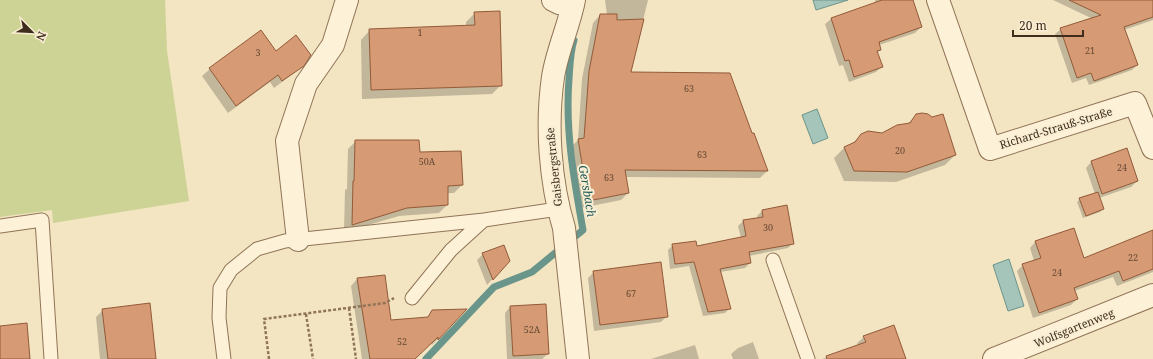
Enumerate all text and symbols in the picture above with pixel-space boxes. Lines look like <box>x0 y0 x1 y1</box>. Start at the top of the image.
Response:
north arrow <box>12 12 52 52</box>
scale bar <box>1013 12 1083 38</box>
text: 20 m <box>1019 17 1047 34</box>
house number: 1 <box>417 26 423 39</box>
text: N <box>33 29 50 44</box>
house number: 21 <box>1085 44 1095 57</box>
house number: 3 <box>255 46 261 59</box>
house number: 63 <box>684 82 694 95</box>
street label: Richard-Strauß-Straße <box>998 103 1114 152</box>
street label: Gaisbergstraße <box>542 127 565 207</box>
house number: 20 <box>895 144 905 157</box>
house number: 63 <box>697 148 707 161</box>
house number: 50A <box>419 155 436 168</box>
house number: 24 <box>1117 161 1127 174</box>
water label: Gersbach <box>575 164 600 218</box>
house number: 63 <box>604 171 614 184</box>
house number: 30 <box>763 221 773 234</box>
house number: 22 <box>1128 251 1138 264</box>
house number: 24 <box>1052 266 1062 279</box>
house number: 67 <box>626 287 636 300</box>
street label: Wolfsgartenweg <box>1032 305 1116 350</box>
house number: 52A <box>524 323 541 336</box>
house number: 52 <box>397 335 407 348</box>

